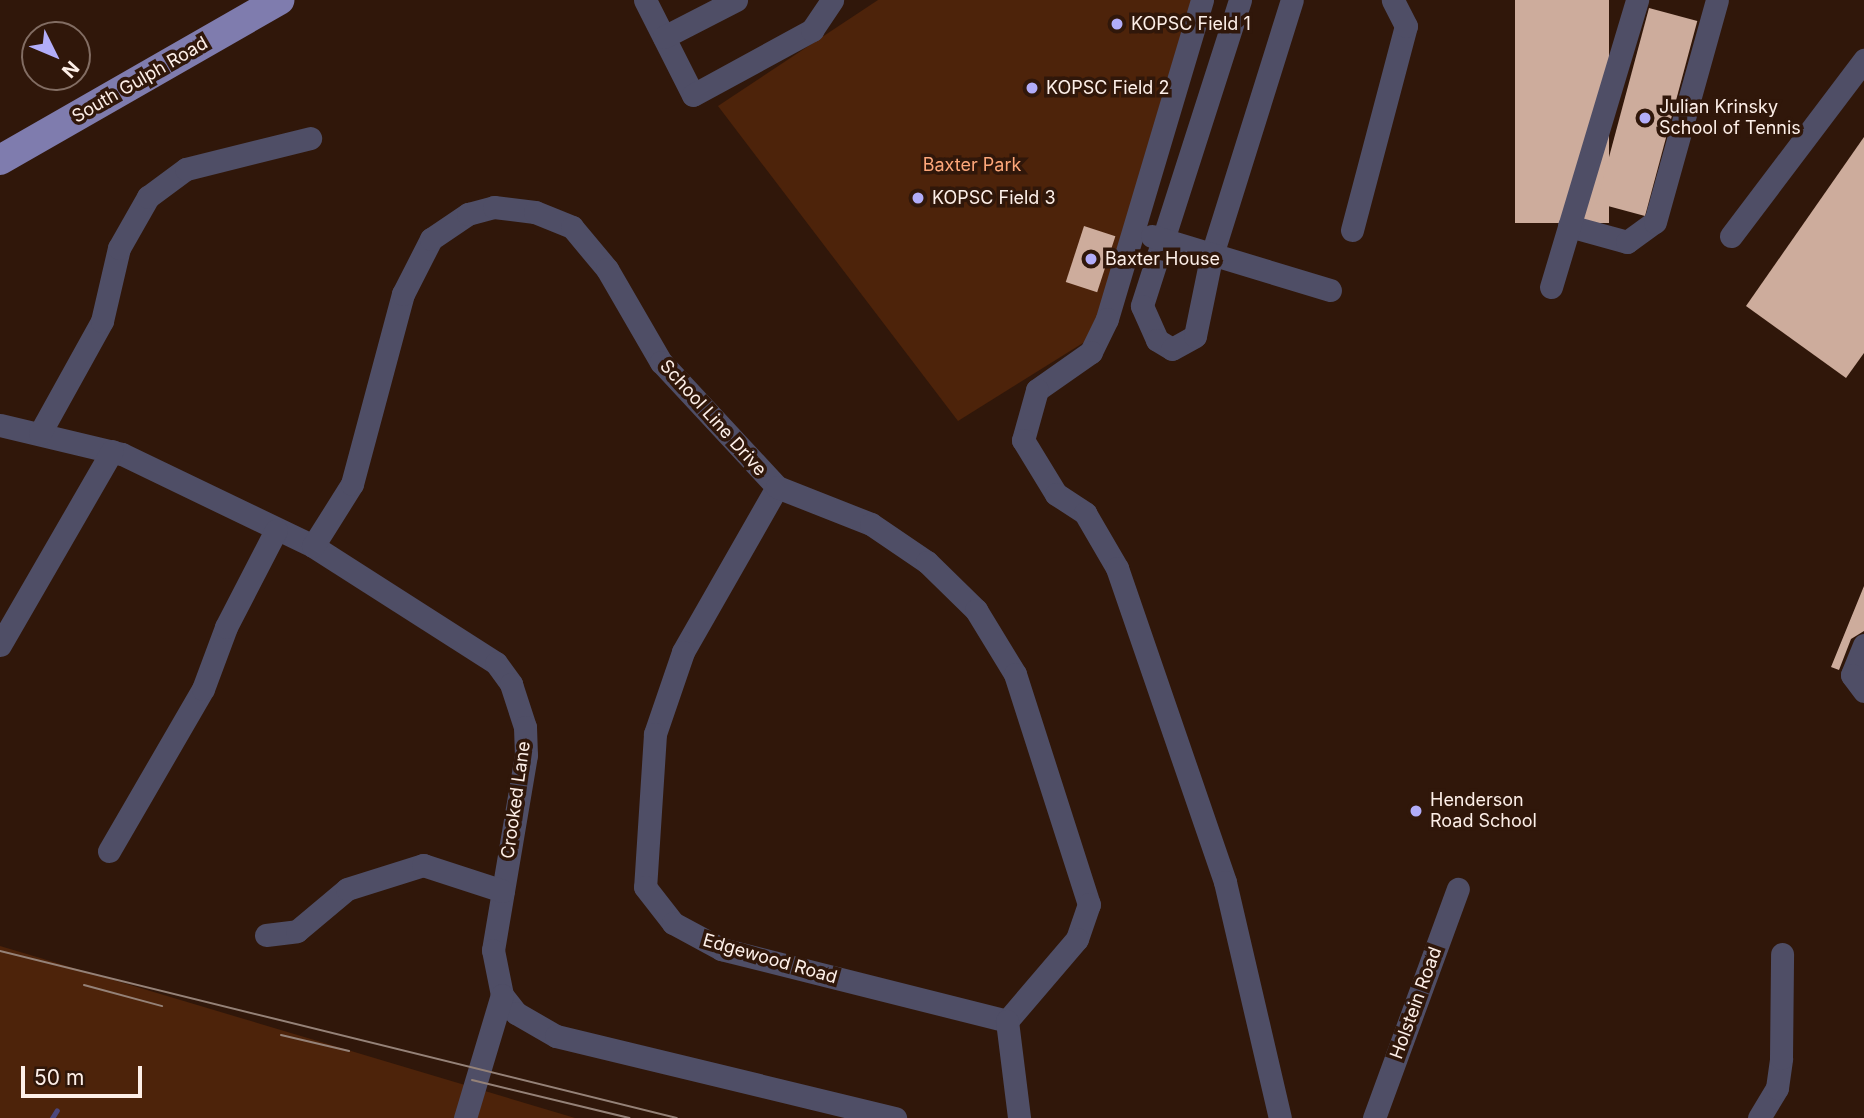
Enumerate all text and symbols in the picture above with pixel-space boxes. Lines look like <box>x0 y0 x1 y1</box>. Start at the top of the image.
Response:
place label: KOPSC Field 1 <box>1131 13 1251 35</box>
marker: KOPSC Field 1 <box>1109 16 1125 32</box>
north arrow <box>21 21 91 91</box>
street label: South Gulph Road <box>68 32 212 128</box>
text: N <box>57 56 84 82</box>
place label: KOPSC Field 2 <box>1046 77 1169 99</box>
marker: KOPSC Field 2 <box>1024 80 1040 96</box>
place label: Julian Krinsky School of Tennis <box>1659 97 1801 140</box>
marker: Julian Krinsky School of Tennis <box>1637 110 1653 126</box>
park label: Baxter Park <box>923 154 1021 176</box>
place label: KOPSC Field 3 <box>932 187 1056 209</box>
marker: KOPSC Field 3 <box>910 190 926 206</box>
place label: Baxter House <box>1105 248 1220 270</box>
marker: Baxter House <box>1083 251 1099 267</box>
street label: School Line Drive <box>655 355 771 481</box>
street label: Crooked Lane <box>497 740 535 860</box>
place label: Henderson Road School <box>1430 790 1537 832</box>
marker: Henderson Road School <box>1408 803 1424 819</box>
street label: Edgewood Road <box>700 930 840 988</box>
street label: Holstein Road <box>1386 944 1446 1062</box>
scale bar <box>24 1052 145 1096</box>
text: 50 m <box>34 1065 84 1090</box>

